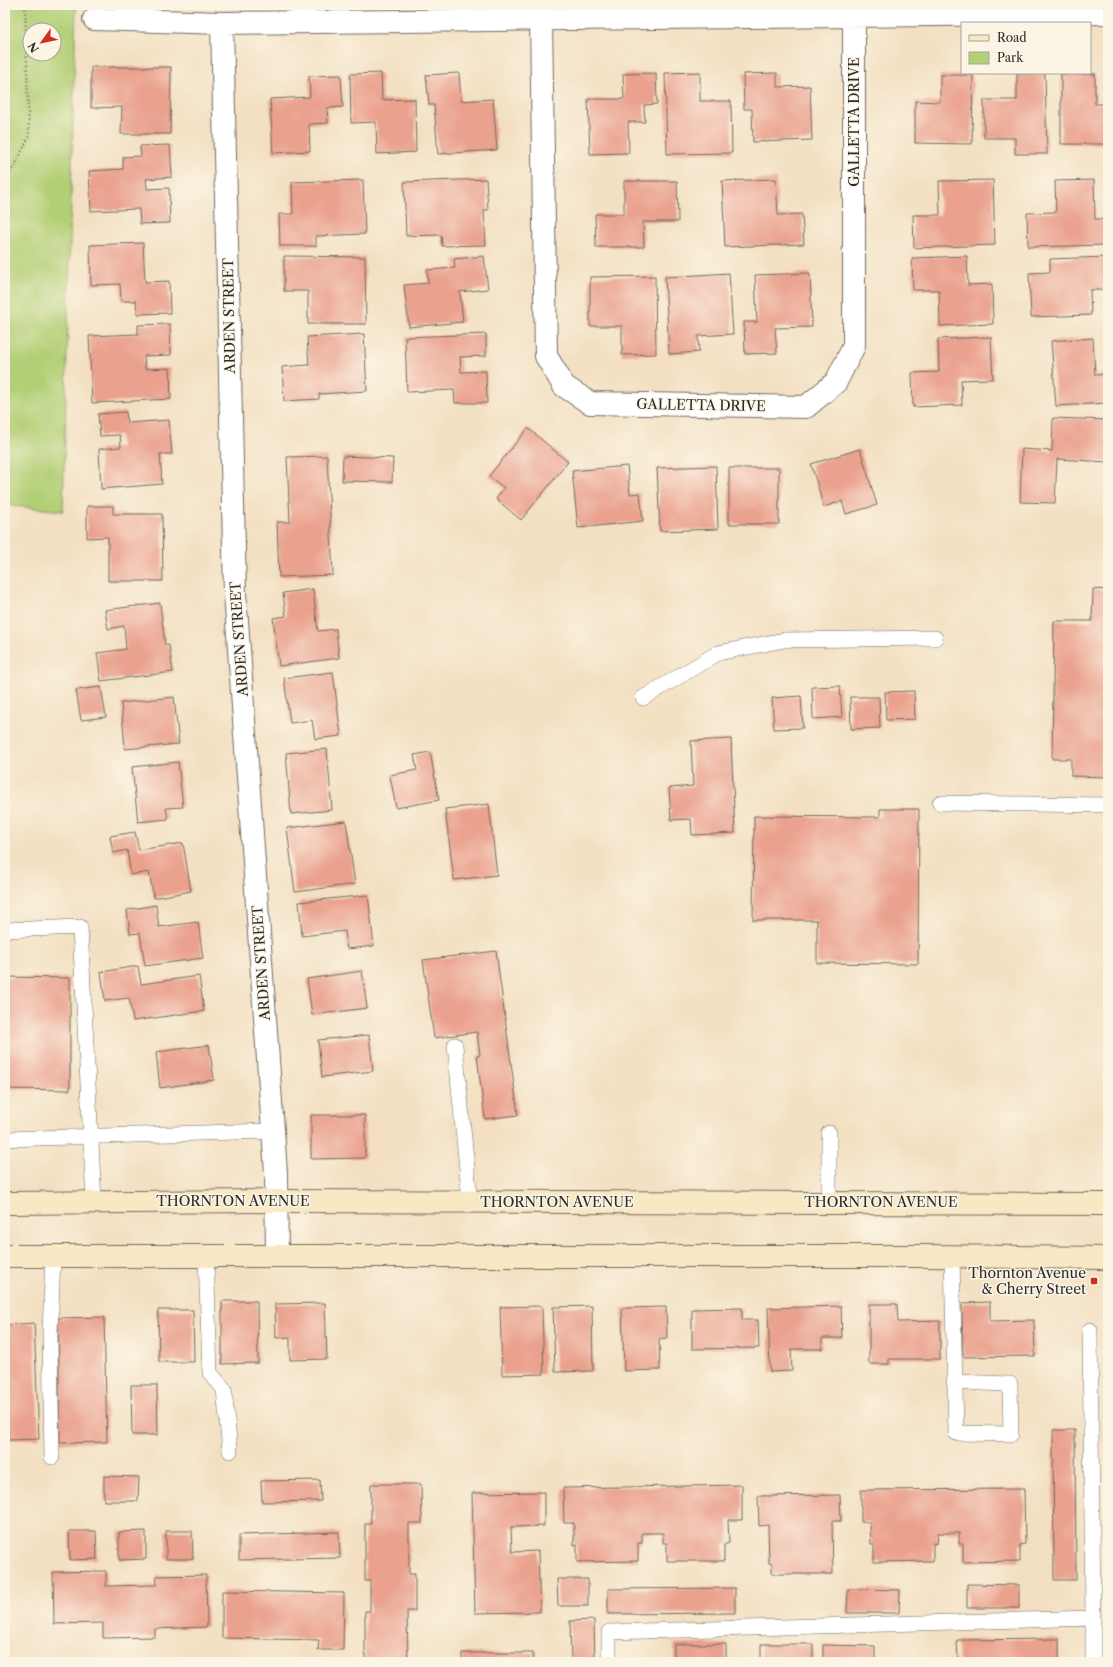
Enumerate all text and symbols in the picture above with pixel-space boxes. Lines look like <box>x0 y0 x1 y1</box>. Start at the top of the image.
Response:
north arrow <box>22 22 62 62</box>
legend <box>961 22 1091 74</box>
text: Road <box>997 30 1027 45</box>
text: N <box>25 39 42 55</box>
text: Park <box>997 50 1024 65</box>
street label: GALLETTA DRIVE <box>845 57 863 187</box>
street label: ARDEN STREET <box>219 258 239 375</box>
street label: GALLETTA DRIVE <box>636 395 766 415</box>
street label: ARDEN STREET <box>226 580 252 698</box>
street label: ARDEN STREET <box>248 904 274 1022</box>
street label: THORNTON AVENUE <box>156 1192 310 1210</box>
street label: THORNTON AVENUE <box>480 1193 634 1211</box>
street label: THORNTON AVENUE <box>804 1193 958 1211</box>
place label: Thornton Avenue & Cherry Street <box>968 1264 1086 1298</box>
marker: Thornton Avenue & Cherry Street <box>1089 1276 1099 1286</box>

